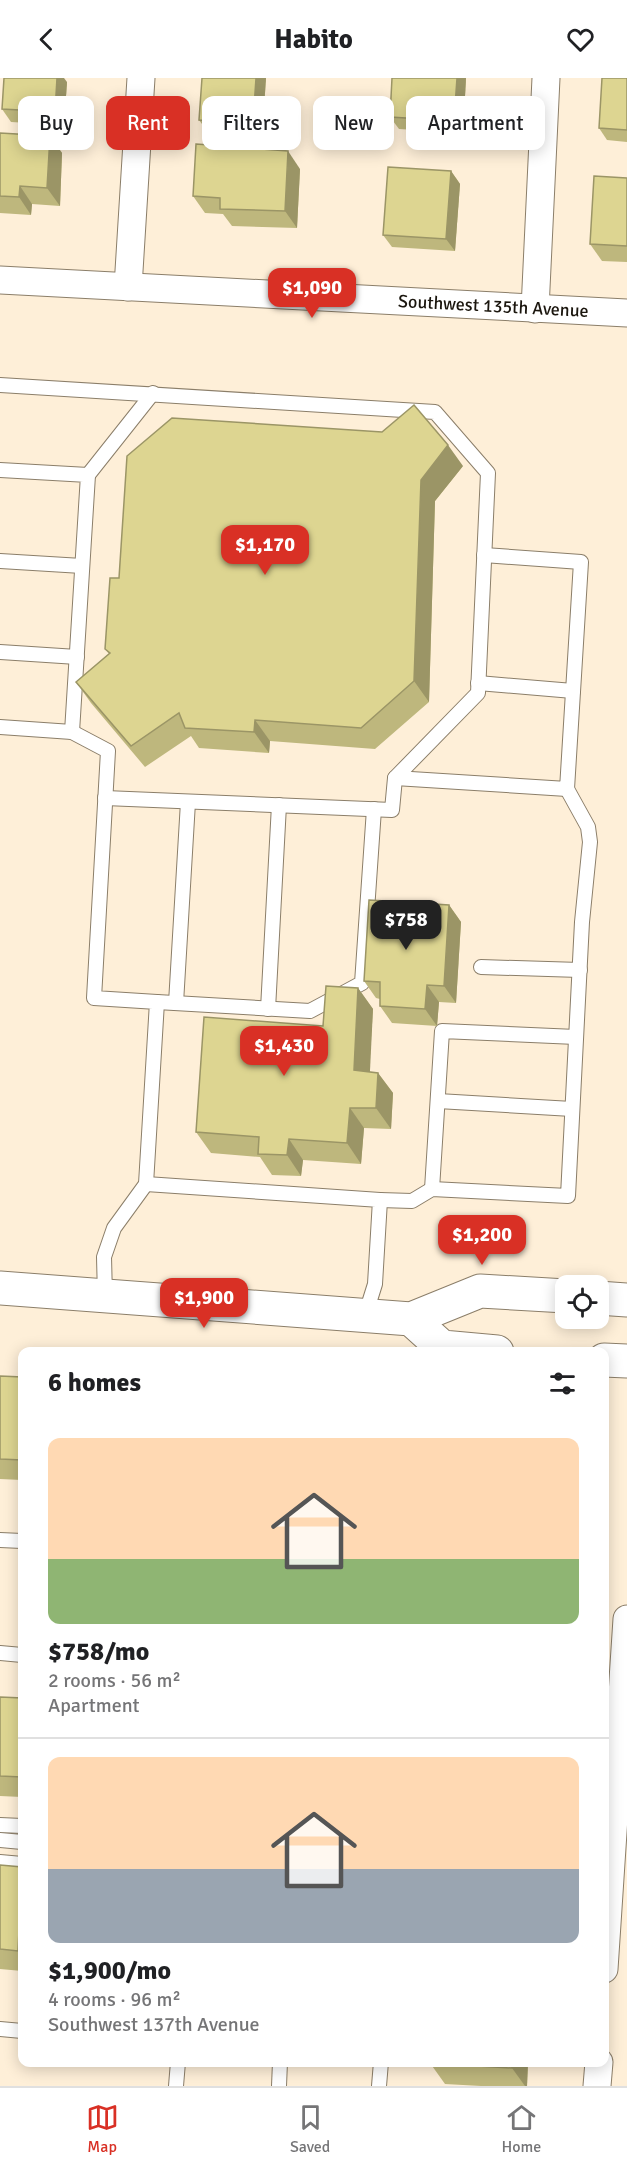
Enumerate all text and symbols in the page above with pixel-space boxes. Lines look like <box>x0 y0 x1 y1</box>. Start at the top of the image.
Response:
icon: back <box>30 23 63 56</box>
text: Habito <box>274 23 353 56</box>
icon: heart <box>564 23 597 56</box>
chip: Buy <box>18 96 94 150</box>
chip: Rent <box>106 96 190 150</box>
chip: Filters <box>202 96 301 150</box>
chip: New <box>313 96 394 150</box>
chip: Apartment <box>406 96 545 150</box>
pin: $1,090 <box>263 268 361 319</box>
text: $1,090 <box>282 275 342 300</box>
street label: Southwest 135th Avenue <box>398 290 589 322</box>
pin: $1,170 <box>216 525 314 576</box>
text: $1,170 <box>235 532 295 557</box>
pin: $758 <box>370 900 442 951</box>
text: $758 <box>384 907 428 932</box>
pin: $1,430 <box>235 1026 333 1077</box>
text: $1,430 <box>254 1033 314 1058</box>
pin: $1,200 <box>433 1215 531 1266</box>
text: $1,200 <box>452 1222 512 1247</box>
map controls <box>555 1275 609 1329</box>
button: locate <box>555 1275 609 1329</box>
pin: $1,900 <box>155 1278 253 1329</box>
text: $1,900 <box>174 1285 234 1310</box>
text: 6 homes <box>48 1367 141 1399</box>
icon: filters <box>546 1367 579 1400</box>
icon: home <box>260 1477 368 1585</box>
text: $758/mo <box>48 1636 149 1668</box>
text: 2 rooms · 56 m² <box>48 1668 181 1693</box>
text: Apartment <box>48 1693 140 1718</box>
icon: home <box>260 1796 368 1904</box>
text: $1,900/mo <box>48 1955 171 1987</box>
text: 4 rooms · 96 m² <box>48 1987 181 2012</box>
text: Southwest 137th Avenue <box>48 2012 260 2037</box>
tab: Map <box>86 2101 119 2157</box>
tab: Saved <box>290 2101 330 2157</box>
tab: Home <box>501 2101 541 2157</box>

